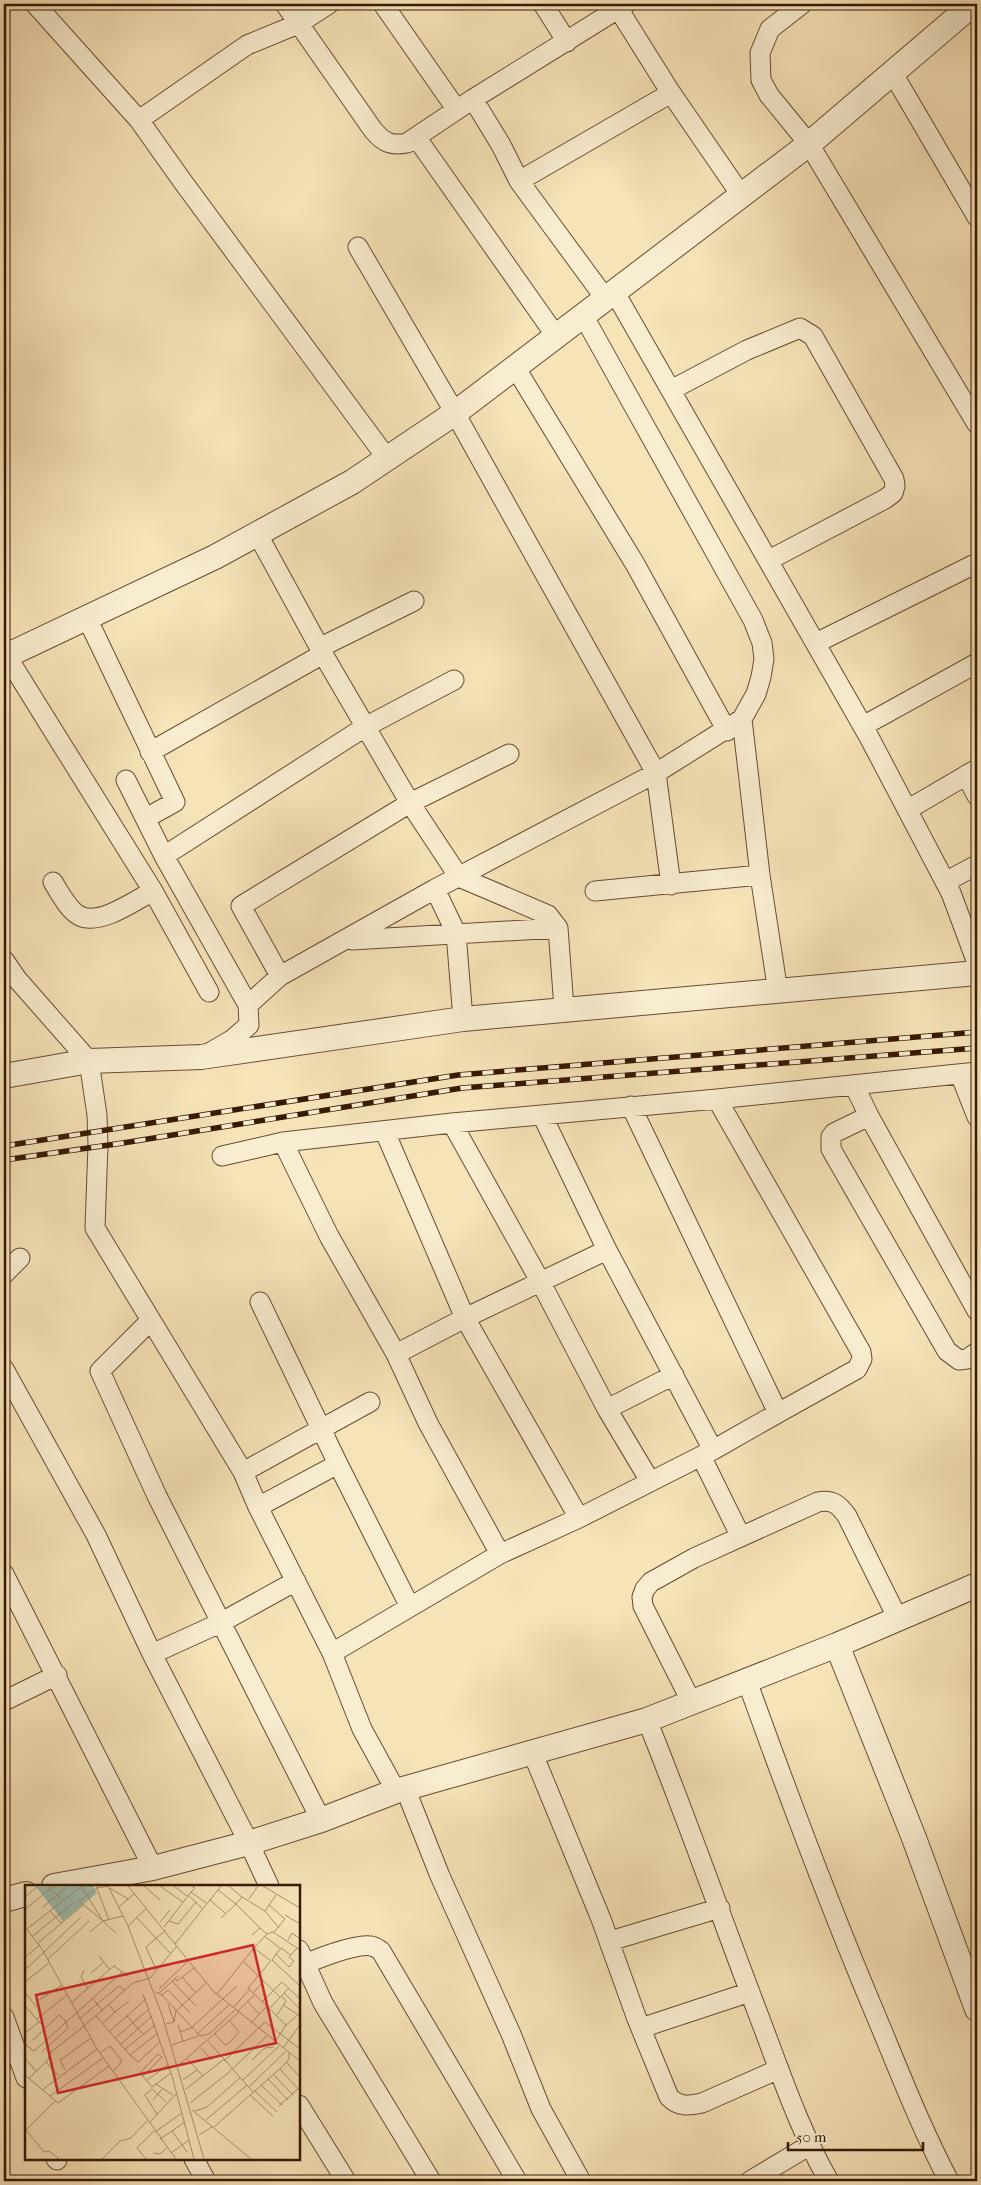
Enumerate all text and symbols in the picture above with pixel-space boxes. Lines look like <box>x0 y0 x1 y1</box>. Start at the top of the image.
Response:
inset map <box>25 1885 300 2160</box>
scale bar <box>788 2120 924 2152</box>
text: 50 m <box>796 2128 827 2146</box>

